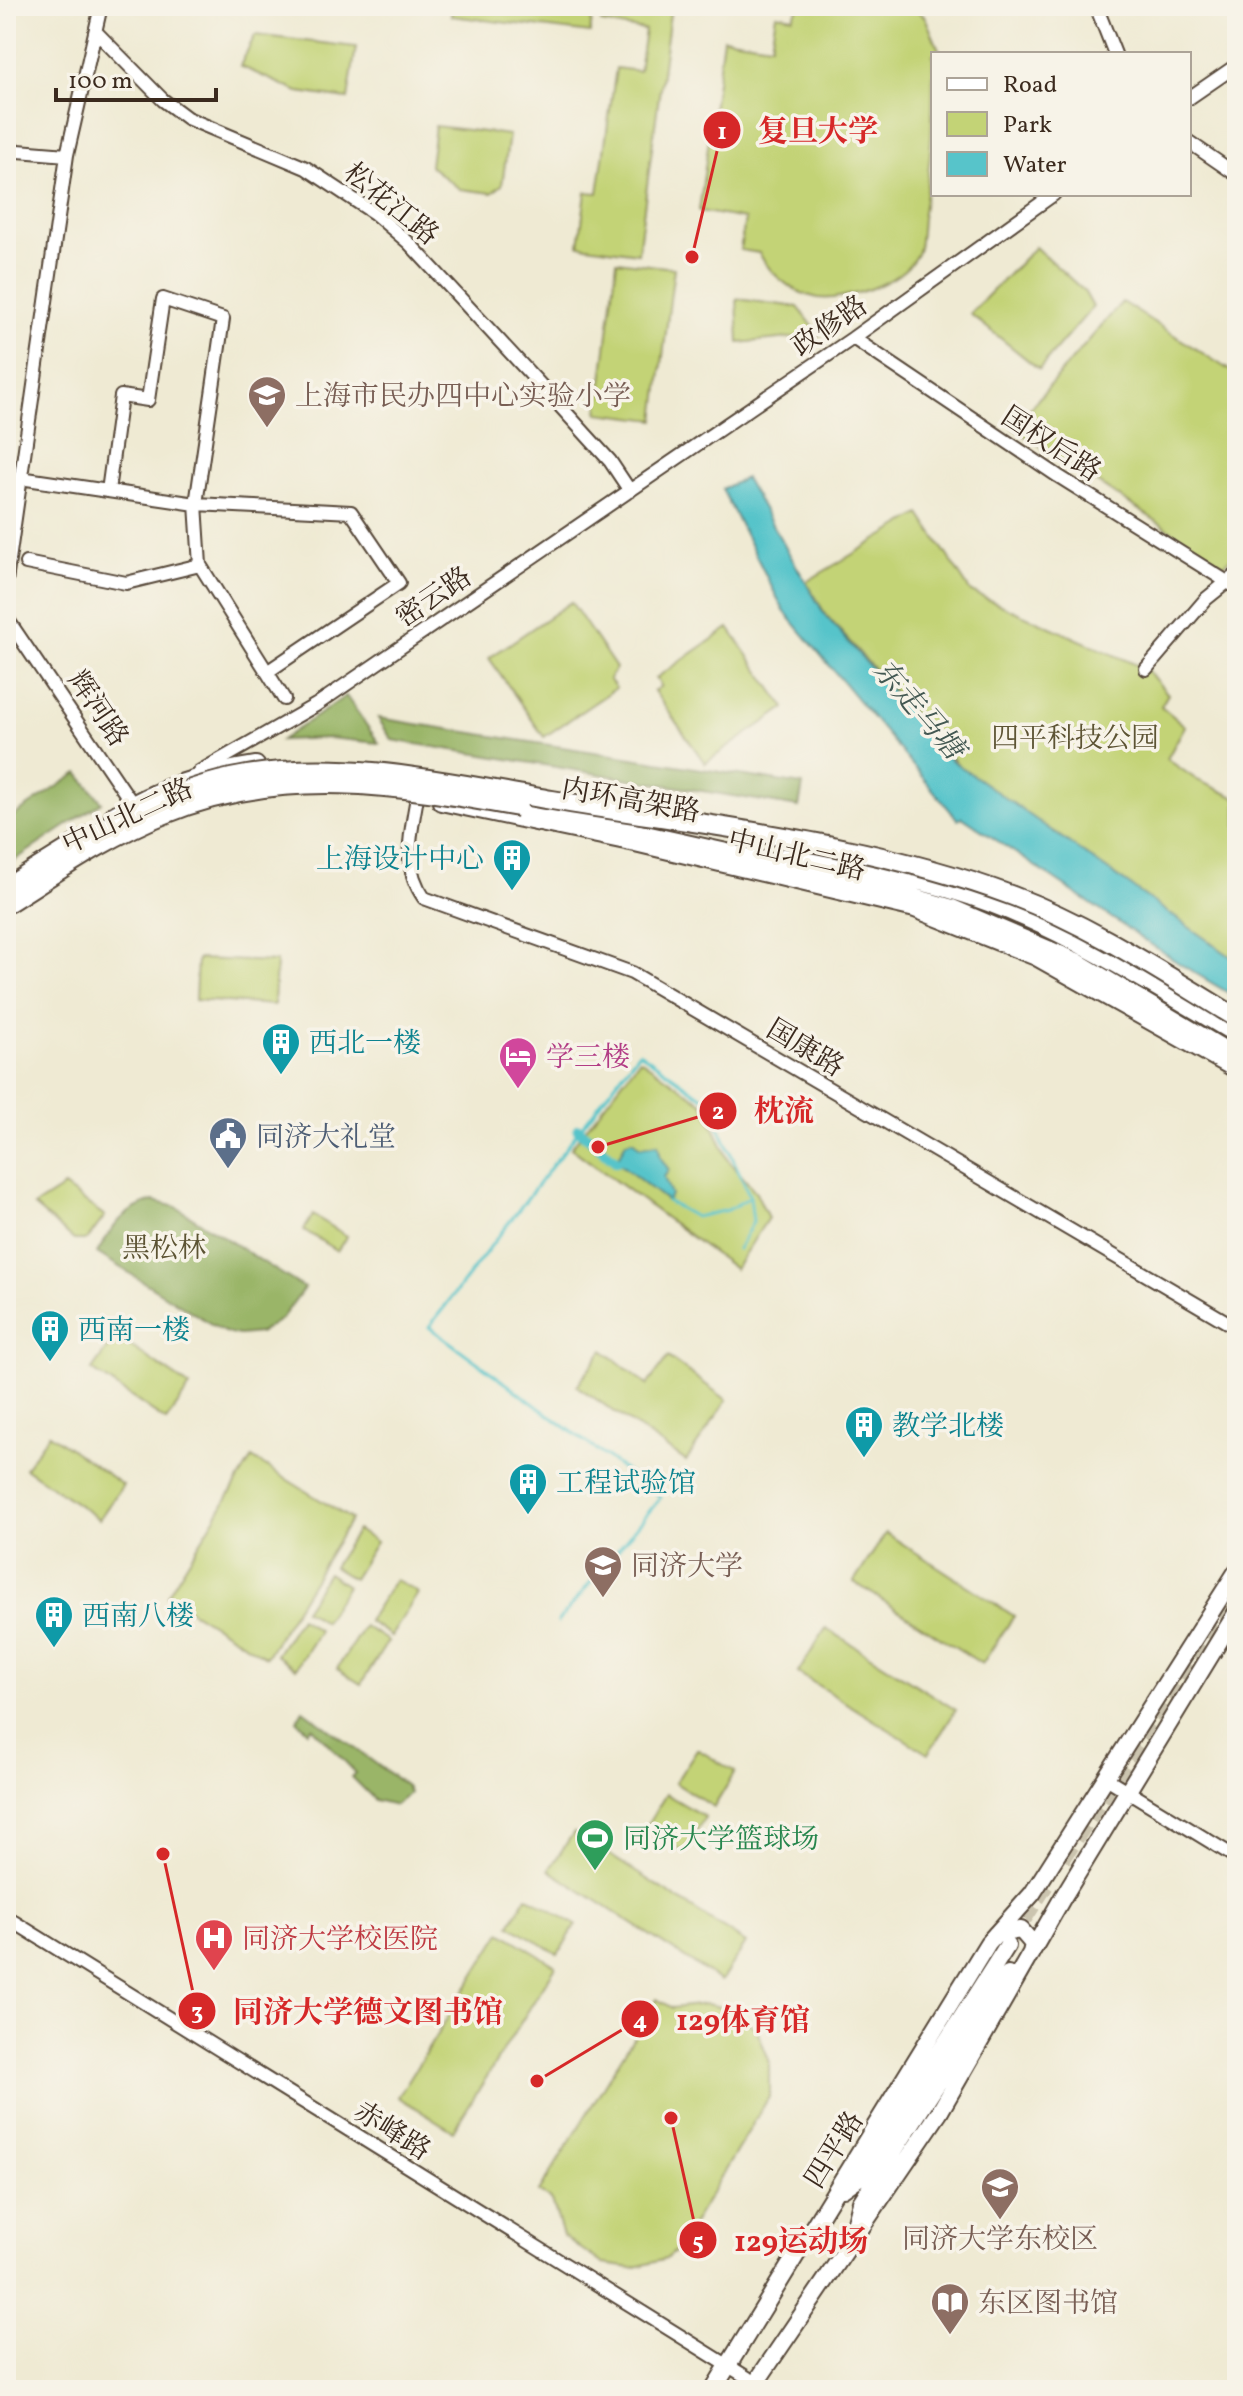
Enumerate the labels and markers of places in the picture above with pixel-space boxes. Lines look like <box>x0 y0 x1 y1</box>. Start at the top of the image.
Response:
callout: 复旦大学 <box>702 103 894 157</box>
school or university icon: 上海市民办四中心实验小学 <box>246 374 288 429</box>
place label: 上海市民办四中心实验小学 <box>295 378 631 417</box>
building icon: 上海设计中心 <box>491 837 533 892</box>
place label: 上海设计中心 <box>316 841 484 880</box>
building icon: 西北一楼 <box>260 1021 302 1076</box>
place label: 西北一楼 <box>309 1025 421 1064</box>
hotel icon: 学三楼 <box>497 1035 539 1090</box>
place label: 学三楼 <box>546 1039 630 1078</box>
callout: 枕流 <box>698 1084 830 1138</box>
public building icon: 同济大礼堂 <box>207 1115 249 1170</box>
place label: 同济大礼堂 <box>256 1119 396 1158</box>
building icon: 西南一楼 <box>29 1308 71 1363</box>
place label: 西南一楼 <box>78 1312 190 1351</box>
building icon: 教学北楼 <box>843 1404 885 1459</box>
place label: 教学北楼 <box>892 1408 1004 1447</box>
building icon: 工程试验馆 <box>507 1461 549 1516</box>
place label: 工程试验馆 <box>556 1465 696 1504</box>
school or university icon: 同济大学 <box>582 1544 624 1599</box>
place label: 同济大学 <box>631 1548 743 1587</box>
building icon: 西南八楼 <box>33 1594 75 1649</box>
place label: 西南八楼 <box>82 1598 194 1637</box>
sports icon: 同济大学篮球场 <box>574 1817 616 1872</box>
place label: 同济大学篮球场 <box>623 1821 819 1860</box>
hospital icon: 同济大学校医院 <box>193 1917 235 1972</box>
place label: 同济大学校医院 <box>242 1921 438 1960</box>
callout: 同济大学德文图书馆 <box>177 1984 519 2038</box>
callout: 129体育馆 <box>620 1992 826 2046</box>
school or university icon: 同济大学东校区 <box>979 2166 1021 2221</box>
callout: 129运动场 <box>678 2213 884 2267</box>
place label: 同济大学东校区 <box>902 2221 1098 2260</box>
library icon: 东区图书馆 <box>929 2281 971 2336</box>
place label: 东区图书馆 <box>978 2285 1118 2324</box>

